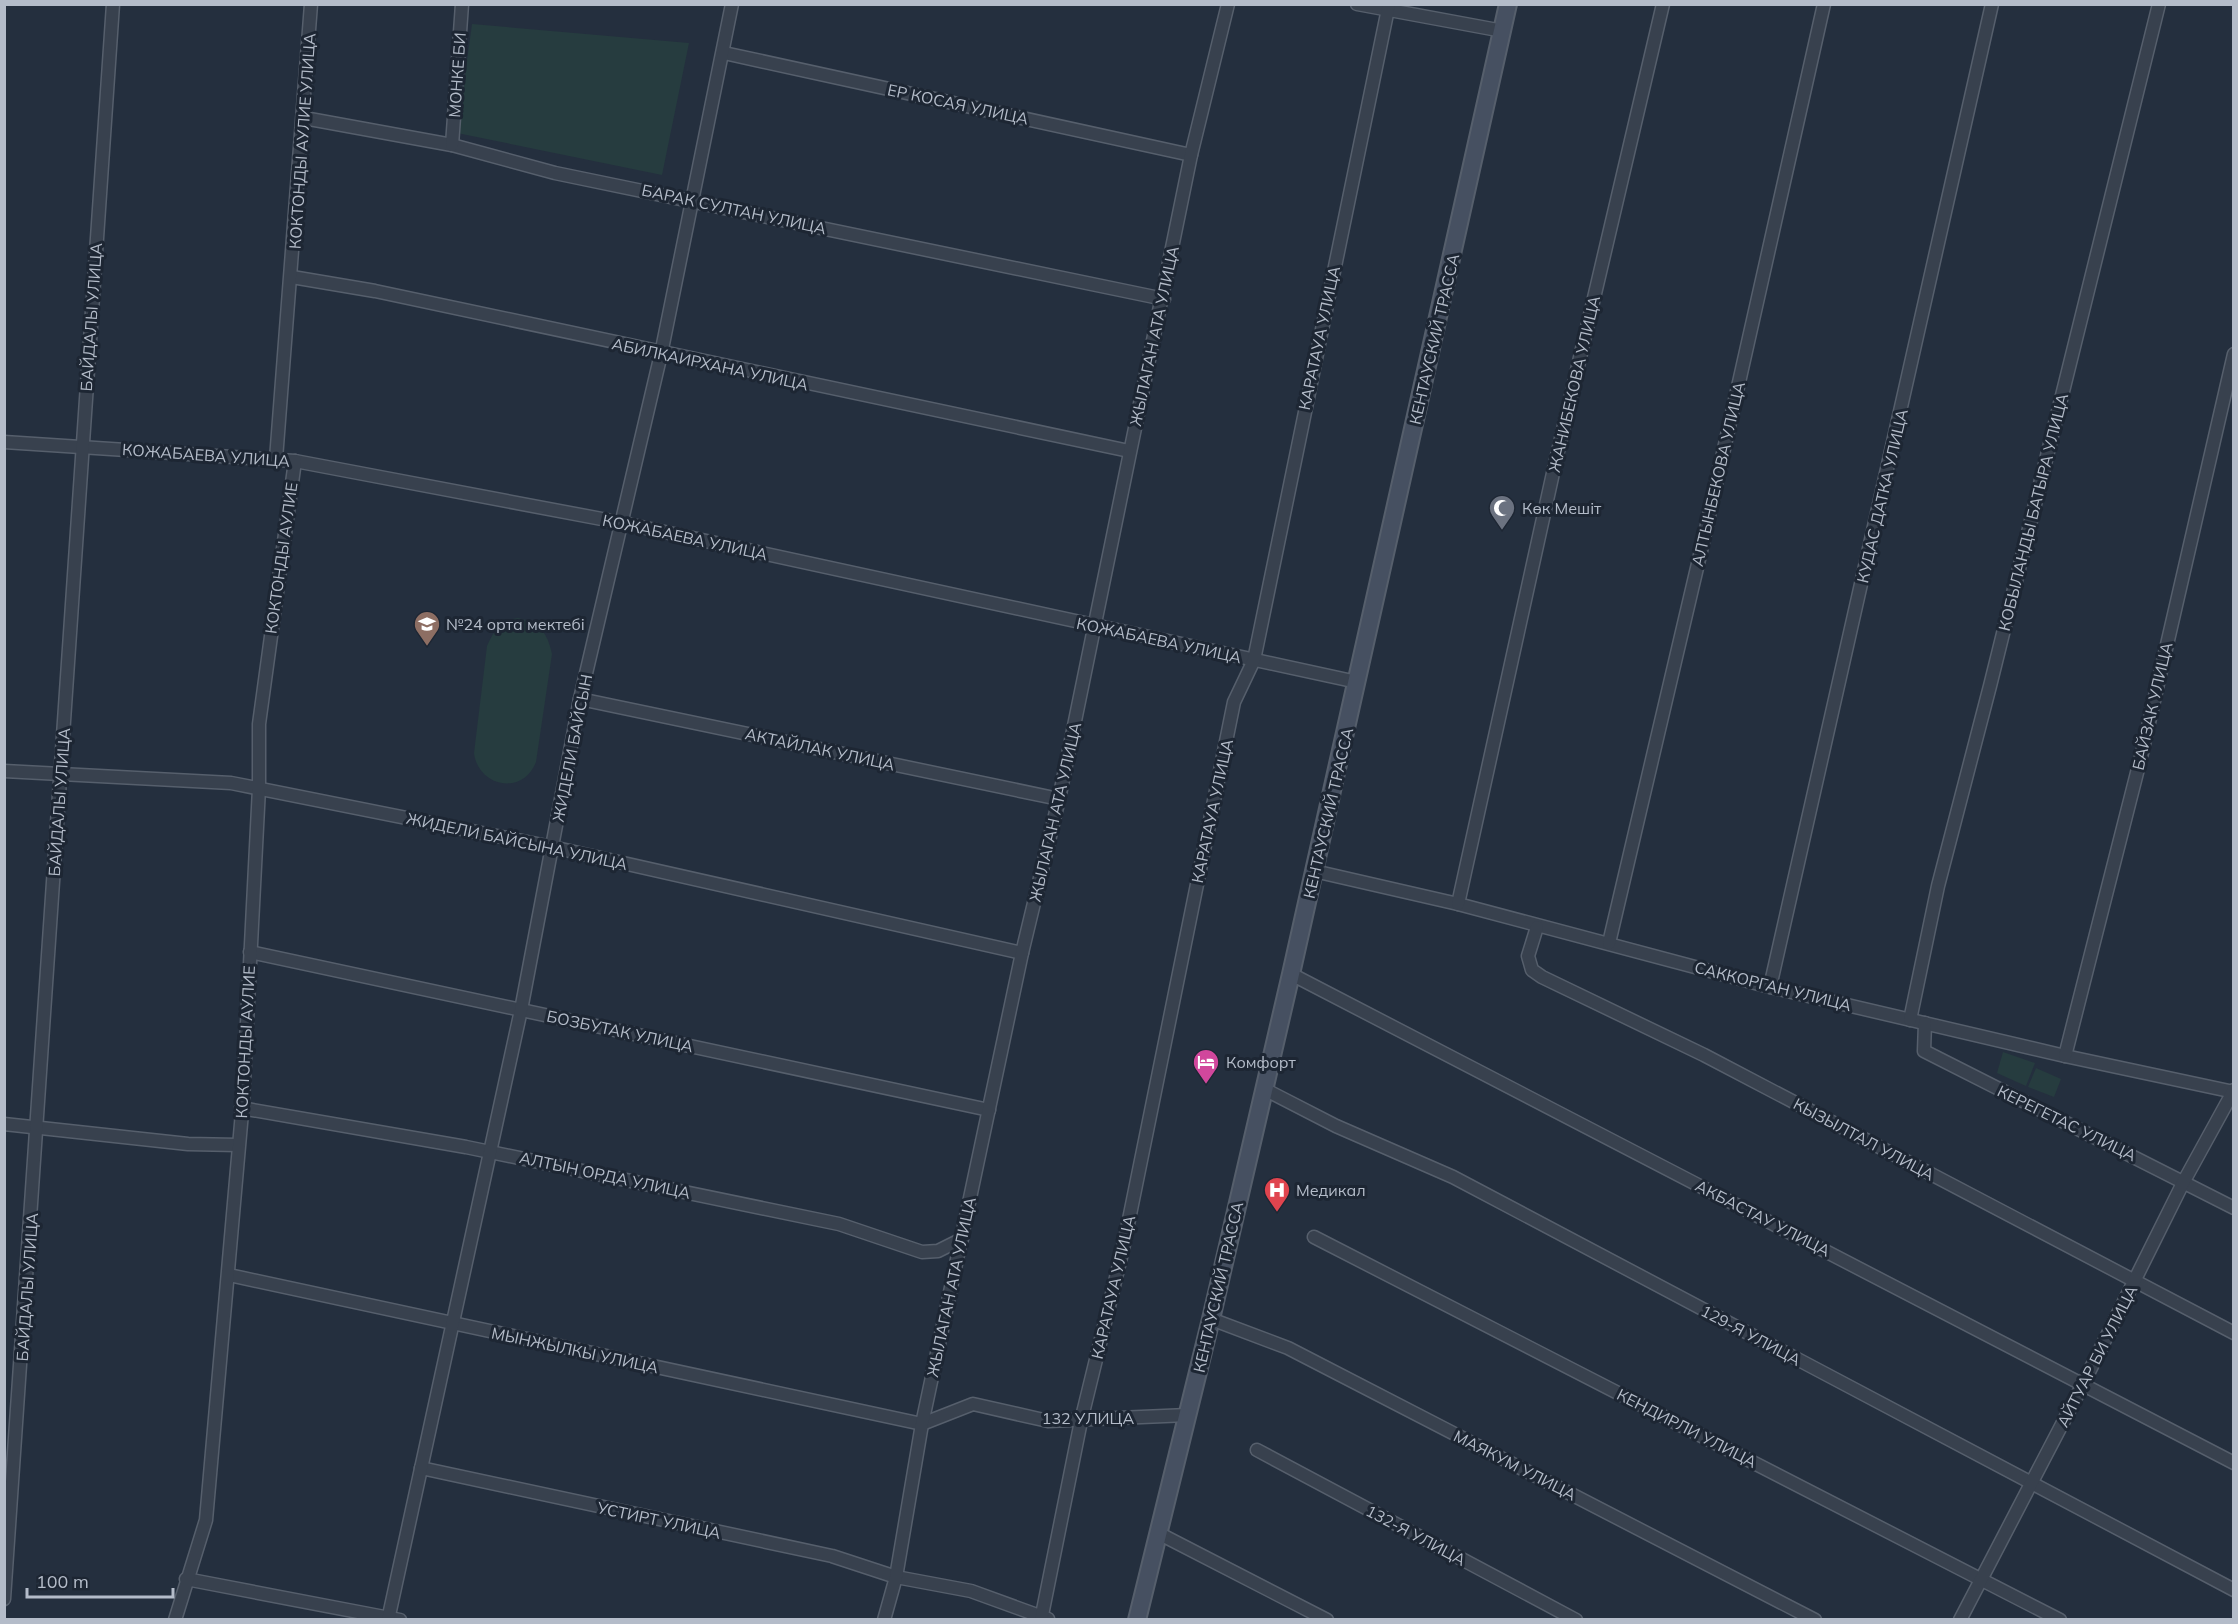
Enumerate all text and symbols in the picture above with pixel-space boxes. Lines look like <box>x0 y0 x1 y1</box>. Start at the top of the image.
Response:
street label: КОКТОНДЫ АУЛИЕ УЛИЦА <box>284 32 320 250</box>
street label: МОНКЕ БИ <box>444 32 470 118</box>
street label: ЕР КОСАЯ УЛИЦА <box>886 79 1031 129</box>
street label: БАРАК СУЛТАН УЛИЦА <box>640 180 828 238</box>
street label: БАЙДАЛЫ УЛИЦА <box>76 242 106 392</box>
street label: ЖЫЛАГАН АТА УЛИЦА <box>1125 244 1183 428</box>
street label: КЕНТАУСКИЙ ТРАССА <box>1405 251 1463 426</box>
street label: КАРАТАУА УЛИЦА <box>1294 264 1344 412</box>
street label: ЖАНИБЕКОВА УЛИЦА <box>1544 294 1604 474</box>
street label: АБИЛКАИРХАНА УЛИЦА <box>610 333 810 395</box>
street label: АЛТЫНБЕКОВА УЛИЦА <box>1687 380 1749 568</box>
street label: КОБЫЛАНДЫ БАТЫРА УЛИЦА <box>1994 391 2072 633</box>
street label: КУДАС ДАТКА УЛИЦА <box>1852 407 1912 585</box>
street label: КОЖАБАЕВА УЛИЦА <box>121 439 291 471</box>
street label: КОКТОНДЫ АУЛИЕ <box>260 481 302 635</box>
mosque icon: Көк Мешіт <box>1487 493 1517 531</box>
place label: Көк Мешіт <box>1522 498 1602 518</box>
street label: КОЖАБАЕВА УЛИЦА <box>601 510 770 564</box>
school or university icon: №24 орта мектебі <box>412 609 442 647</box>
street label: КОЖАБАЕВА УЛИЦА <box>1075 613 1244 667</box>
place label: №24 орта мектебі <box>446 614 585 634</box>
street label: БАЙЗАК УЛИЦА <box>2128 640 2176 772</box>
street label: ЖИДЕЛИ БАЙСЫН <box>548 672 596 824</box>
street label: ЖЫЛАГАН АТА УЛИЦА <box>1025 720 1085 904</box>
street label: АКТАЙЛАК УЛИЦА <box>743 723 897 775</box>
street label: КЕНТАУСКИЙ ТРАССА <box>1299 725 1357 900</box>
street label: БАЙДАЛЫ УЛИЦА <box>44 727 74 877</box>
street label: КАРАТАУА УЛИЦА <box>1187 737 1237 885</box>
street label: ЖИДЕЛИ БАЙСЫНА УЛИЦА <box>405 808 630 874</box>
street label: САККОРГАН УЛИЦА <box>1692 957 1854 1015</box>
street label: КОКТОНДЫ АУЛИЕ <box>231 965 259 1119</box>
street label: БОЗБУТАК УЛИЦА <box>545 1006 695 1056</box>
hotel icon: Комфорт <box>1191 1047 1221 1085</box>
place label: Комфорт <box>1226 1052 1297 1072</box>
street label: КЕРЕГЕТАС УЛИЦА <box>1994 1081 2140 1165</box>
street label: КЫЗЫЛТАЛ УЛИЦА <box>1790 1093 1938 1185</box>
street label: АЛТЫН ОРДА УЛИЦА <box>518 1147 692 1203</box>
hospital icon: Медикал <box>1262 1175 1292 1213</box>
street label: АКБАСТАУ УЛИЦА <box>1692 1175 1834 1261</box>
place label: Медикал <box>1296 1180 1366 1200</box>
street label: ЖЫЛАГАН АТА УЛИЦА <box>922 1195 980 1379</box>
street label: КЕНТАУСКИЙ ТРАССА <box>1189 1199 1247 1374</box>
street label: БАЙДАЛЫ УЛИЦА <box>12 1212 42 1362</box>
street label: КАРАТАУА УЛИЦА <box>1087 1213 1139 1361</box>
street label: АЙТУАР БИ УЛИЦА <box>2053 1281 2142 1430</box>
street label: 129-Я УЛИЦА <box>1698 1300 1805 1370</box>
street label: МЫНЖЫЛКЫ УЛИЦА <box>490 1323 660 1378</box>
street label: КЕНДИРЛИ УЛИЦА <box>1614 1384 1761 1472</box>
street label: 132 УЛИЦА <box>1042 1408 1134 1428</box>
street label: МАЯКУМ УЛИЦА <box>1450 1425 1580 1505</box>
street label: УСТИРТ УЛИЦА <box>594 1497 723 1543</box>
street label: 132-Я УЛИЦА <box>1363 1500 1470 1570</box>
scale bar <box>27 1561 172 1599</box>
text: 100 m <box>36 1570 89 1593</box>

